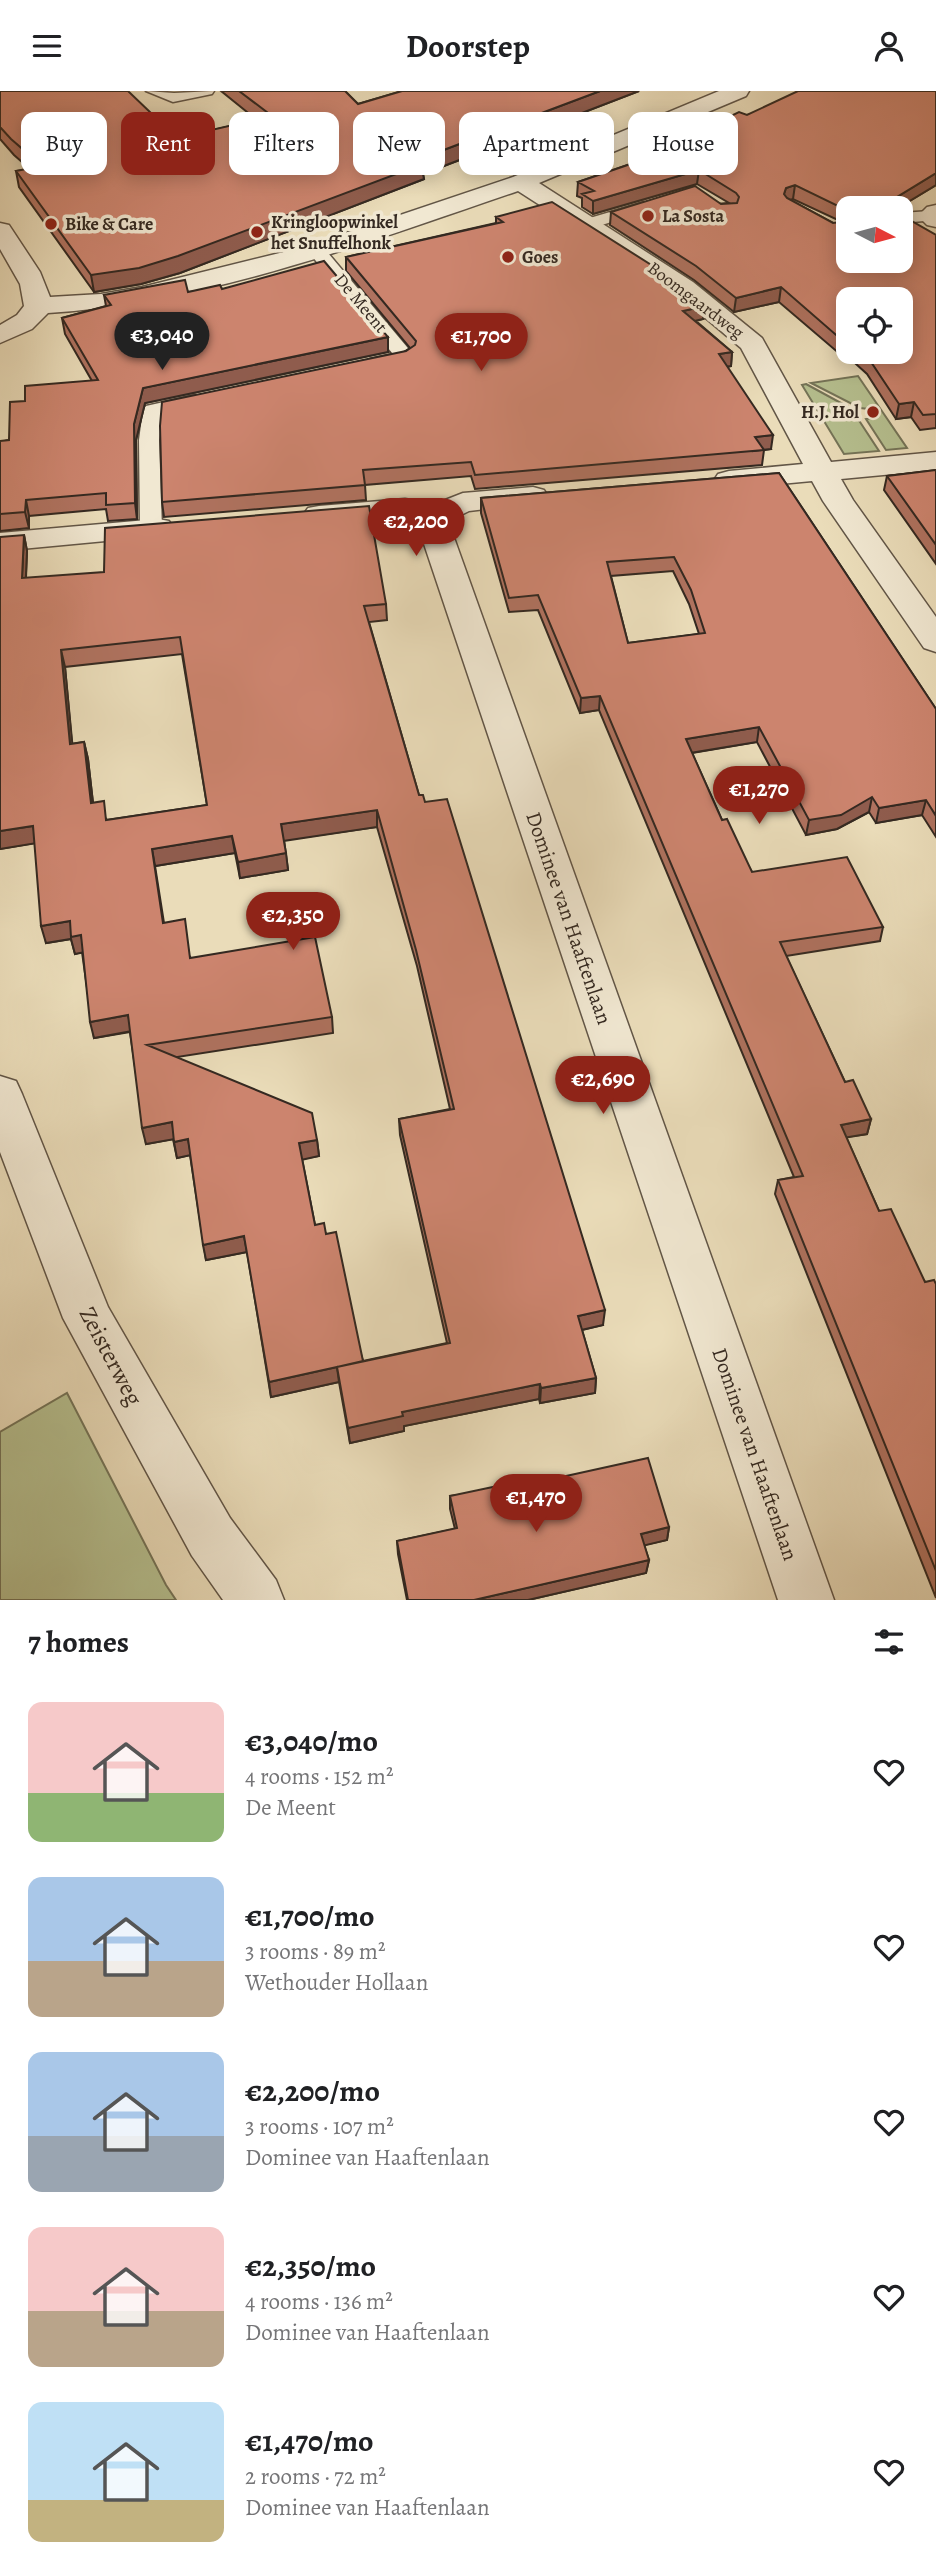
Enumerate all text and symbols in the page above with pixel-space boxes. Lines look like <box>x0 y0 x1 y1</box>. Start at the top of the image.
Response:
text: Doorstep <box>406 24 530 68</box>
icon: menu <box>28 27 66 65</box>
icon: person <box>870 27 908 65</box>
chip: Buy <box>21 112 107 175</box>
chip: Rent <box>121 112 215 175</box>
chip: Filters <box>229 112 339 175</box>
chip: New <box>353 112 445 175</box>
chip: Apartment <box>459 112 614 175</box>
chip: House <box>628 112 738 175</box>
north arrow <box>836 196 914 273</box>
map controls <box>836 196 913 364</box>
place label: La Sosta <box>662 204 724 228</box>
marker: La Sosta <box>640 208 656 224</box>
place label: Kringloopwinkel het Snuffelhonk <box>271 210 398 255</box>
place label: Bike & Care <box>65 212 153 236</box>
marker: Bike & Care <box>43 216 59 232</box>
marker: Kringloopwinkel het Snuffelhonk <box>249 224 265 240</box>
place label: Goes <box>522 245 558 269</box>
marker: Goes <box>500 249 516 265</box>
street label: Boomgaardweg <box>643 256 749 344</box>
street label: De Meent <box>329 268 393 338</box>
button: locate <box>836 287 913 364</box>
pin: €3,040 <box>105 313 219 372</box>
pin: €1,700 <box>424 313 538 373</box>
text: €3,040 <box>130 319 194 350</box>
text: €1,700 <box>451 320 511 351</box>
place label: H.J. Hol <box>801 400 859 424</box>
marker: H.J. Hol <box>865 404 881 420</box>
pin: €2,200 <box>359 498 473 558</box>
text: €2,200 <box>384 505 448 536</box>
pin: €1,270 <box>702 767 816 826</box>
text: €1,270 <box>729 773 789 804</box>
street label: Dominee van Haaftenlaan <box>519 808 619 1028</box>
pin: €2,350 <box>236 893 350 952</box>
text: €2,350 <box>262 899 324 930</box>
pin: €2,690 <box>546 1056 660 1116</box>
text: €2,690 <box>571 1063 635 1094</box>
street label: Zeisterweg <box>72 1301 150 1411</box>
street label: Dominee van Haaftenlaan <box>705 1344 805 1564</box>
pin: €1,470 <box>479 1475 593 1534</box>
text: €1,470 <box>506 1481 566 1512</box>
text: 7 homes <box>28 1622 129 1662</box>
icon: filters <box>870 1623 908 1661</box>
text: €3,040/mo <box>245 1721 378 1761</box>
icon: home <box>84 1730 168 1814</box>
icon: heart <box>870 1753 908 1791</box>
text: 4 rooms · 152 m² <box>245 1761 393 1792</box>
text: De Meent <box>245 1792 336 1823</box>
text: €1,700/mo <box>245 1896 375 1936</box>
icon: home <box>84 1905 168 1989</box>
icon: heart <box>870 1928 908 1966</box>
text: 3 rooms · 89 m² <box>245 1936 386 1967</box>
text: Wethouder Hollaan <box>245 1967 428 1998</box>
text: €2,200/mo <box>245 2071 380 2111</box>
icon: home <box>84 2080 168 2164</box>
icon: heart <box>870 2103 908 2141</box>
text: 3 rooms · 107 m² <box>245 2111 394 2142</box>
text: Dominee van Haaftenlaan <box>245 2142 490 2173</box>
text: €2,350/mo <box>245 2246 376 2286</box>
icon: home <box>84 2255 168 2339</box>
icon: heart <box>870 2278 908 2316</box>
text: 4 rooms · 136 m² <box>245 2286 393 2317</box>
text: Dominee van Haaftenlaan <box>245 2317 490 2348</box>
text: €1,470/mo <box>245 2421 374 2461</box>
icon: home <box>84 2430 168 2514</box>
icon: heart <box>870 2453 908 2491</box>
text: 2 rooms · 72 m² <box>245 2461 386 2492</box>
text: Dominee van Haaftenlaan <box>245 2492 490 2523</box>

